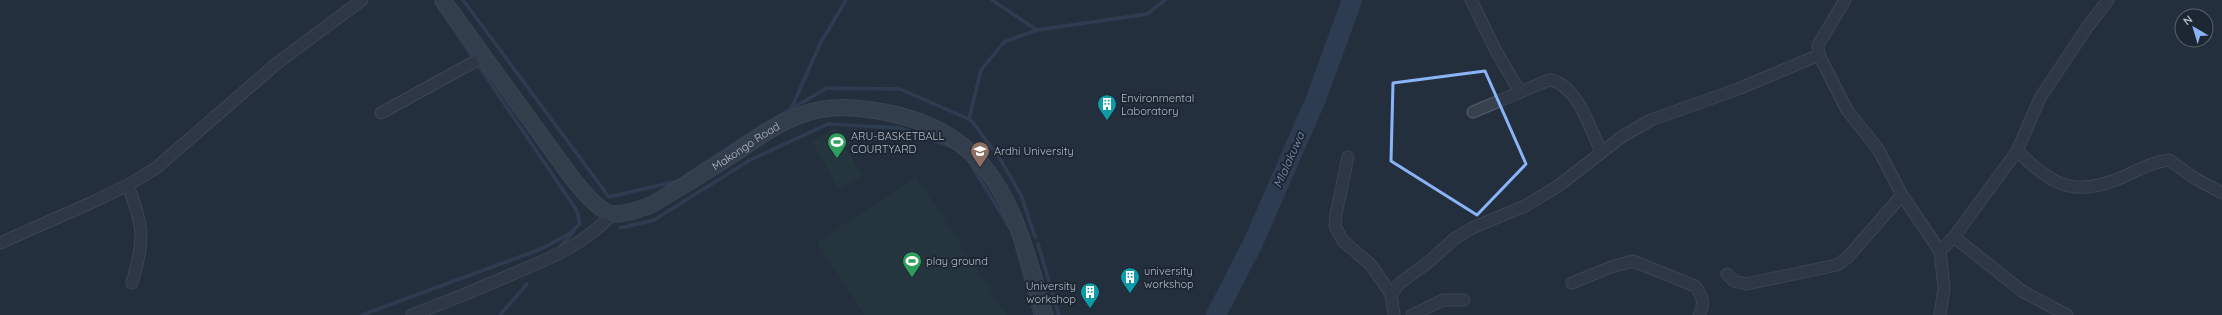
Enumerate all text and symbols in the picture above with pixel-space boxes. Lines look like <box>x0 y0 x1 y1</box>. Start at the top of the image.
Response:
north arrow <box>2174 8 2214 48</box>
text: N <box>2180 12 2195 28</box>
place label: Environmental Laboratory <box>1121 91 1194 118</box>
building icon: Environmental Laboratory <box>1096 93 1118 121</box>
street label: Makongo Road <box>709 119 782 173</box>
place label: ARU-BASKETBALL COURTYARD <box>851 129 944 156</box>
water label: Mlalakuwa <box>1270 129 1308 190</box>
sports icon: ARU-BASKETBALL COURTYARD <box>826 131 848 159</box>
school or university icon: Ardhi University <box>969 140 991 168</box>
place label: Ardhi University <box>994 144 1074 158</box>
sports icon: play ground <box>901 250 923 278</box>
place label: play ground <box>926 254 988 268</box>
place label: university workshop <box>1144 264 1194 291</box>
building icon: university workshop <box>1119 266 1141 294</box>
place label: University workshop <box>1026 279 1076 306</box>
building icon: University workshop <box>1079 281 1101 309</box>

